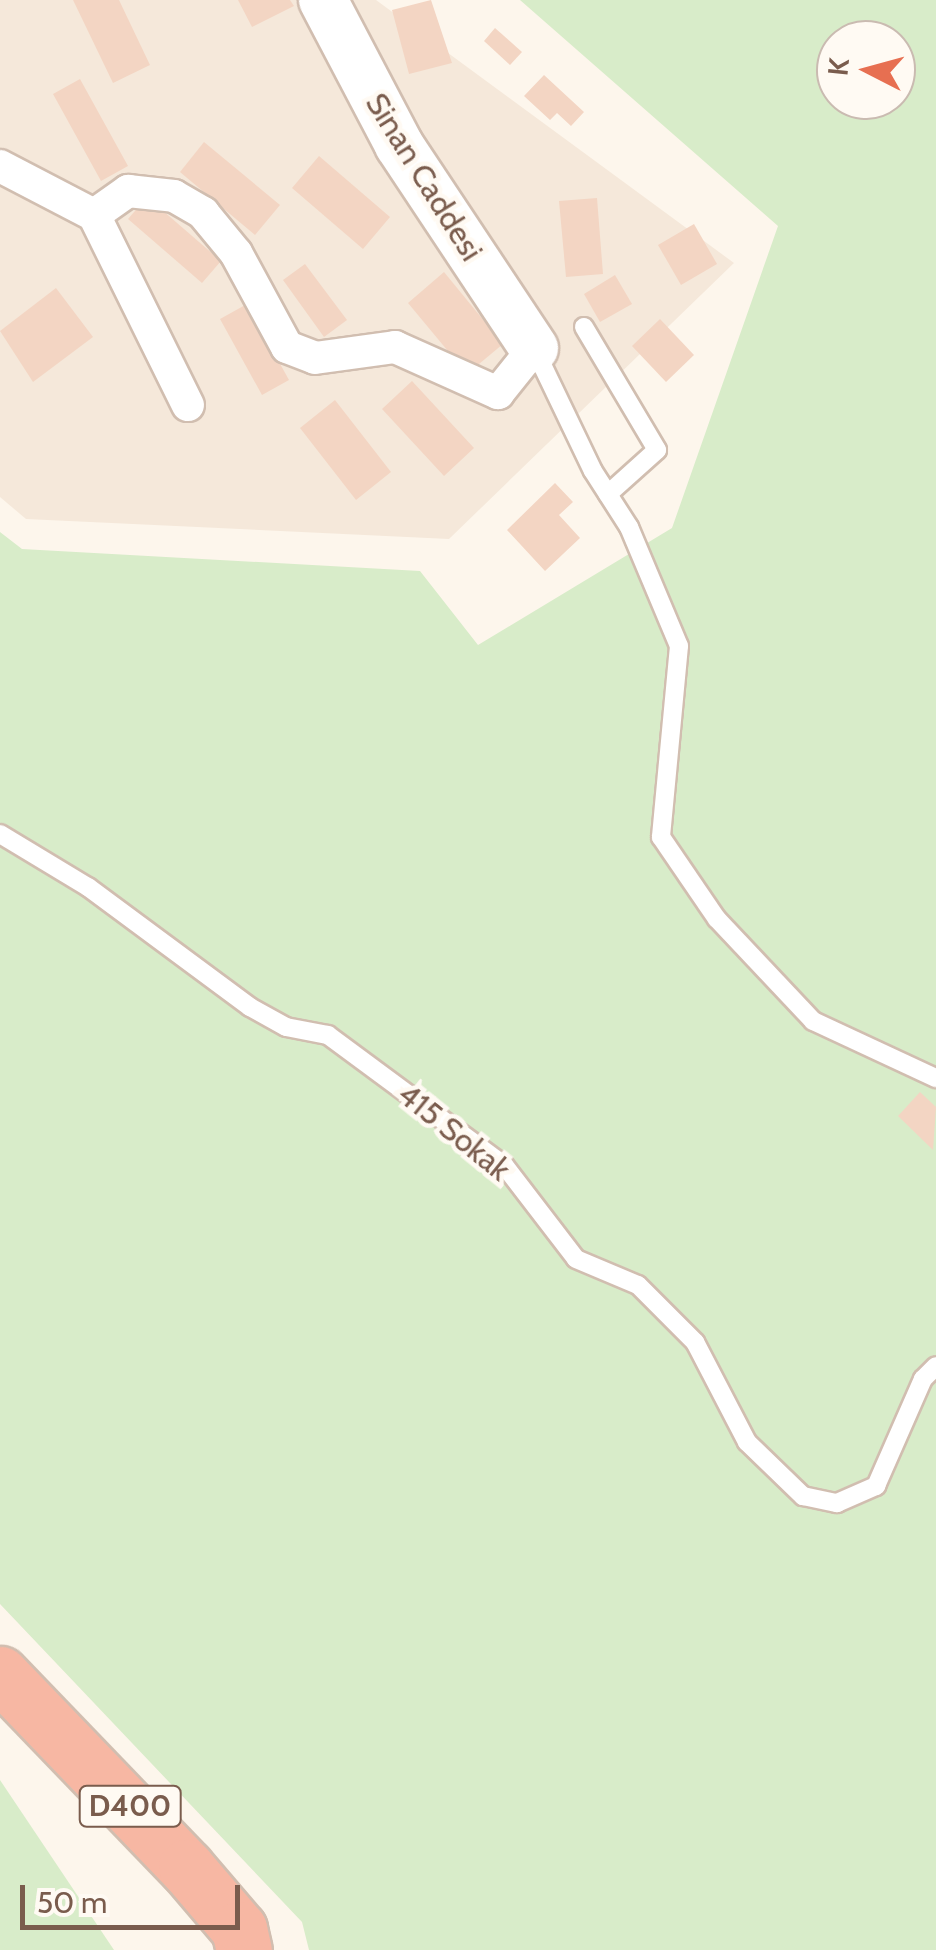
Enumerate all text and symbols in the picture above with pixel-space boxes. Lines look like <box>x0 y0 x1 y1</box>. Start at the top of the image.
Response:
north arrow <box>816 20 916 120</box>
text: K <box>820 57 856 78</box>
street label: Sinan Caddesi <box>357 86 491 268</box>
street label: 415 Sokak <box>390 1075 518 1189</box>
road number: D400 <box>78 1781 182 1831</box>
scale bar <box>25 1865 245 1927</box>
text: 50 m <box>37 1884 107 1921</box>

